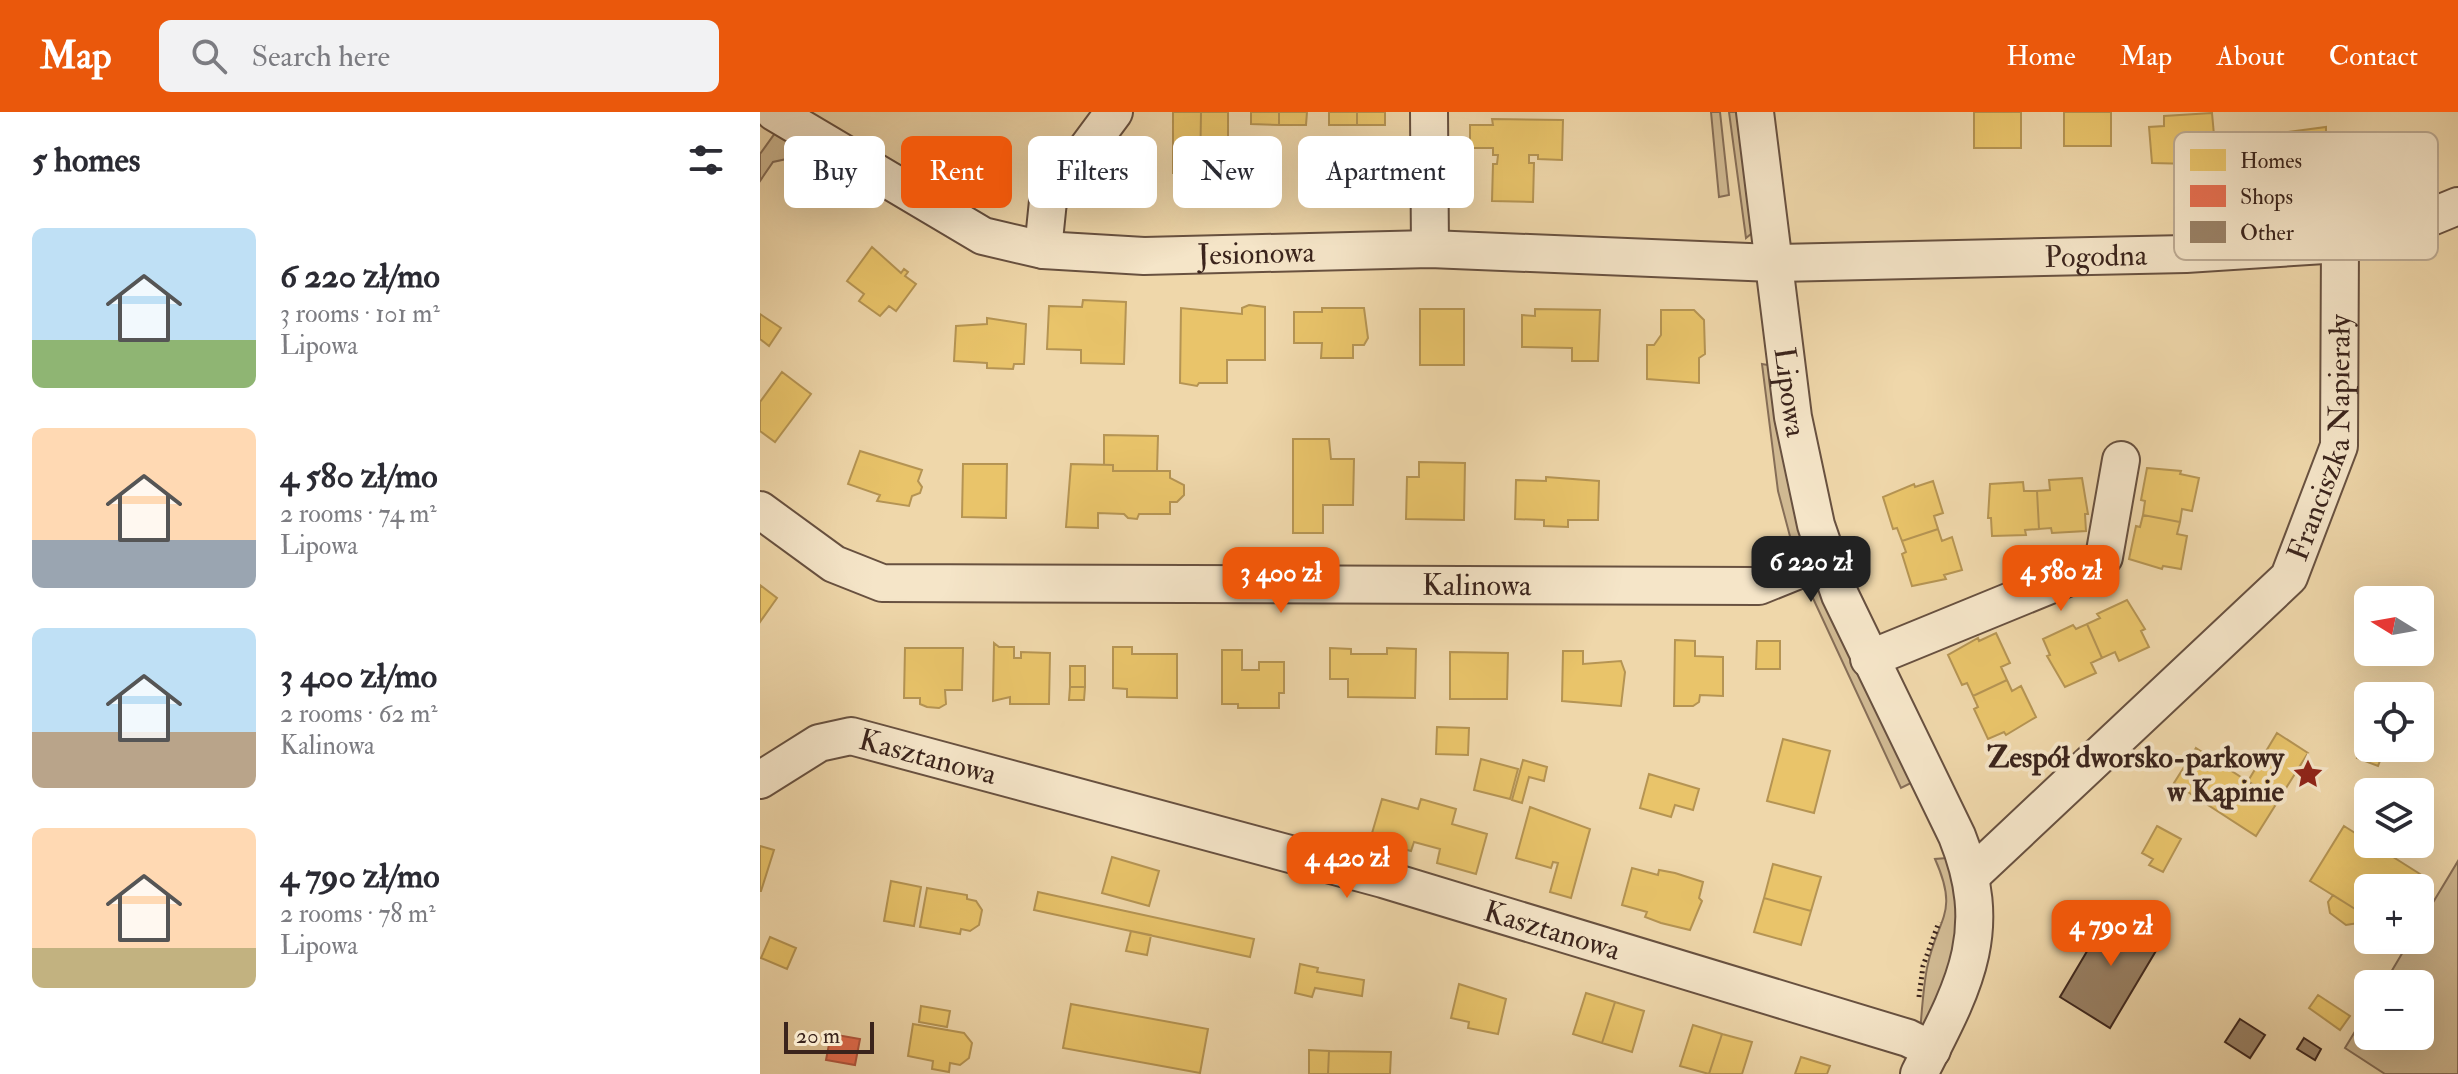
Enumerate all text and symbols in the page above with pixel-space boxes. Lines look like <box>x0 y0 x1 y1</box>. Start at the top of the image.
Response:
search box <box>159 20 719 92</box>
text: Map <box>40 32 111 80</box>
icon: search <box>187 34 231 78</box>
text: Search here <box>251 38 390 75</box>
text: Home <box>2006 39 2076 74</box>
text: Map <box>2120 39 2172 74</box>
text: About <box>2216 39 2285 74</box>
text: Contact <box>2329 39 2418 74</box>
legend <box>2174 132 2438 260</box>
chip: Buy <box>784 136 885 208</box>
chip: Rent <box>901 136 1012 208</box>
chip: Filters <box>1028 136 1157 208</box>
chip: New <box>1173 136 1282 208</box>
chip: Apartment <box>1298 136 1474 208</box>
icon: filters <box>684 138 728 182</box>
text: 5 homes <box>32 139 140 182</box>
text: Homes <box>2240 147 2302 175</box>
text: Shops <box>2240 183 2293 212</box>
text: Other <box>2240 219 2295 247</box>
street label: Jesionowa <box>1196 233 1316 273</box>
street label: Pogodna <box>2044 236 2148 276</box>
text: 6 220 zł/mo <box>280 255 440 298</box>
icon: home <box>96 260 192 356</box>
text: 3 rooms · 101 m² <box>280 298 440 330</box>
street label: Franciszka Napierały <box>2279 313 2358 566</box>
text: Lipowa <box>280 330 358 362</box>
street label: Lipowa <box>1766 345 1815 441</box>
text: 4 580 zł/mo <box>280 455 438 498</box>
icon: home <box>96 460 192 556</box>
text: 2 rooms · 74 m² <box>280 498 437 530</box>
text: Lipowa <box>280 530 358 562</box>
pin: 6 220 zł <box>1728 536 1894 604</box>
pin: 4 580 zł <box>1978 545 2144 613</box>
text: 6 220 zł <box>1770 546 1852 578</box>
pin: 3 400 zł <box>1198 547 1364 615</box>
text: 4 580 zł <box>2020 555 2102 587</box>
text: 3 400 zł <box>1241 557 1321 589</box>
street label: Kalinowa <box>1422 566 1532 604</box>
north arrow <box>2354 586 2434 666</box>
map controls <box>2354 586 2434 1050</box>
text: 3 400 zł/mo <box>280 655 437 698</box>
icon: home <box>96 660 192 756</box>
button: locate <box>2354 682 2434 762</box>
text: 2 rooms · 62 m² <box>280 698 438 730</box>
street label: Kasztanowa <box>855 721 1001 793</box>
text: Kalinowa <box>280 730 375 762</box>
place label: Zespół dworsko-parkowy w Kąpinie <box>1987 739 2286 810</box>
place icon: Zespół dworsko-parkowy w Kąpinie <box>2291 757 2325 791</box>
button: layers <box>2354 778 2434 858</box>
pin: 4 420 zł <box>1264 832 1430 900</box>
text: 4 420 zł <box>1305 842 1389 874</box>
text: 4 790 zł/mo <box>280 855 440 898</box>
icon: home <box>96 860 192 956</box>
button: + <box>2354 874 2434 954</box>
street label: Kasztanowa <box>1479 892 1625 969</box>
text: 2 rooms · 78 m² <box>280 898 436 930</box>
pin: 4 790 zł <box>2028 900 2194 968</box>
text: 4 790 zł <box>2070 910 2152 942</box>
text: Lipowa <box>280 930 358 962</box>
button: − <box>2354 970 2434 1050</box>
scale bar <box>784 1018 874 1054</box>
text: 20 m <box>796 1022 840 1050</box>

